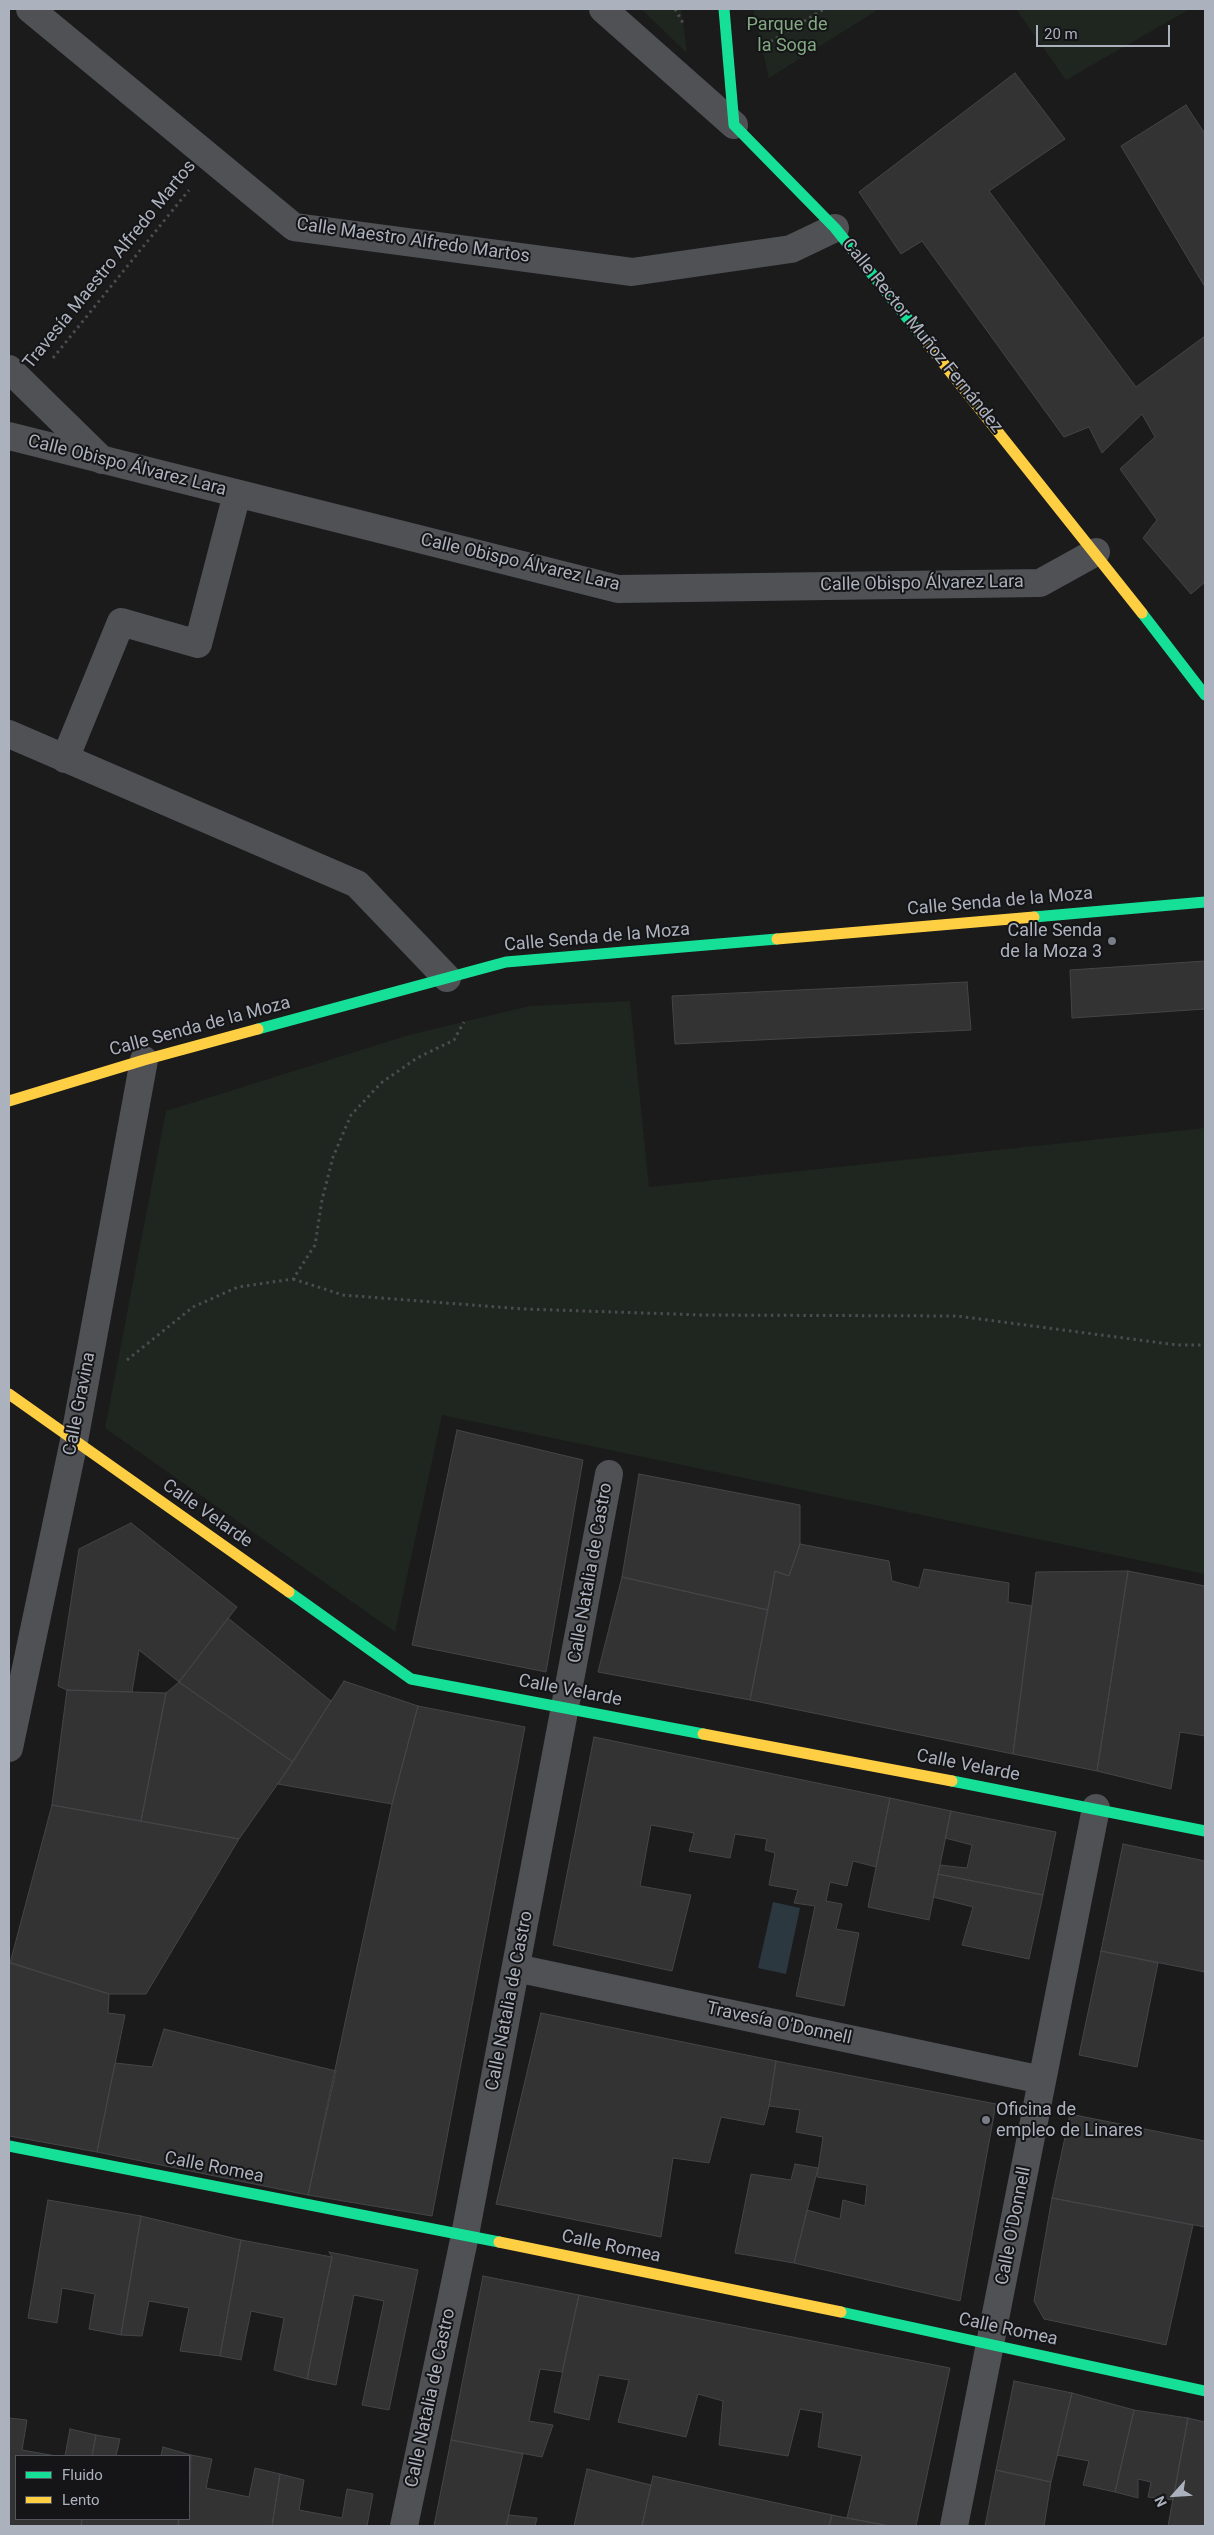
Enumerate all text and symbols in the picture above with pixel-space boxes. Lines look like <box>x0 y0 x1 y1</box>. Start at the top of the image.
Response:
park label: Parque de la Soga <box>747 14 827 56</box>
scale bar <box>1039 15 1173 47</box>
text: 20 m <box>1044 25 1078 43</box>
street label: Travesía Maestro Alfredo Martos <box>19 156 201 374</box>
street label: Calle Maestro Alfredo Martos <box>295 214 531 268</box>
street label: Calle Rector Muñoz Fernández <box>837 235 1007 437</box>
street label: Calle Obispo Álvarez Lara <box>26 431 228 501</box>
street label: Calle Obispo Álvarez Lara <box>418 530 622 596</box>
street label: Calle Obispo Álvarez Lara <box>820 571 1024 597</box>
street label: Calle Senda de la Moza <box>906 883 1094 921</box>
street label: Calle Senda de la Moza <box>503 919 691 957</box>
place label: Calle Senda de la Moza 3 <box>1000 920 1102 962</box>
marker: Calle Senda de la Moza 3 <box>1106 935 1118 947</box>
street label: Calle Senda de la Moza <box>107 992 293 1062</box>
street label: Calle Gravina <box>59 1351 101 1457</box>
street label: Calle Velarde <box>158 1475 256 1553</box>
street label: Calle Natalia de Castro <box>565 1481 617 1665</box>
street label: Calle Velarde <box>517 1670 623 1712</box>
street label: Calle Velarde <box>915 1745 1021 1787</box>
street label: Calle Natalia de Castro <box>482 1909 538 2093</box>
street label: Travesía O'Donnell <box>705 1998 853 2050</box>
place label: Oficina de empleo de Linares <box>996 2099 1143 2142</box>
marker: Oficina de empleo de Linares <box>980 2114 992 2126</box>
street label: Calle Romea <box>162 2148 266 2188</box>
street label: Calle O'Donnell <box>992 2165 1036 2287</box>
street label: Calle Romea <box>559 2226 663 2268</box>
street label: Calle Natalia de Castro <box>401 2306 461 2490</box>
street label: Calle Romea <box>956 2309 1060 2351</box>
legend <box>15 2455 190 2520</box>
text: Fluido <box>62 2466 103 2484</box>
north arrow <box>1149 2470 1199 2520</box>
text: Lento <box>62 2491 100 2509</box>
text: N <box>1151 2494 1170 2510</box>

